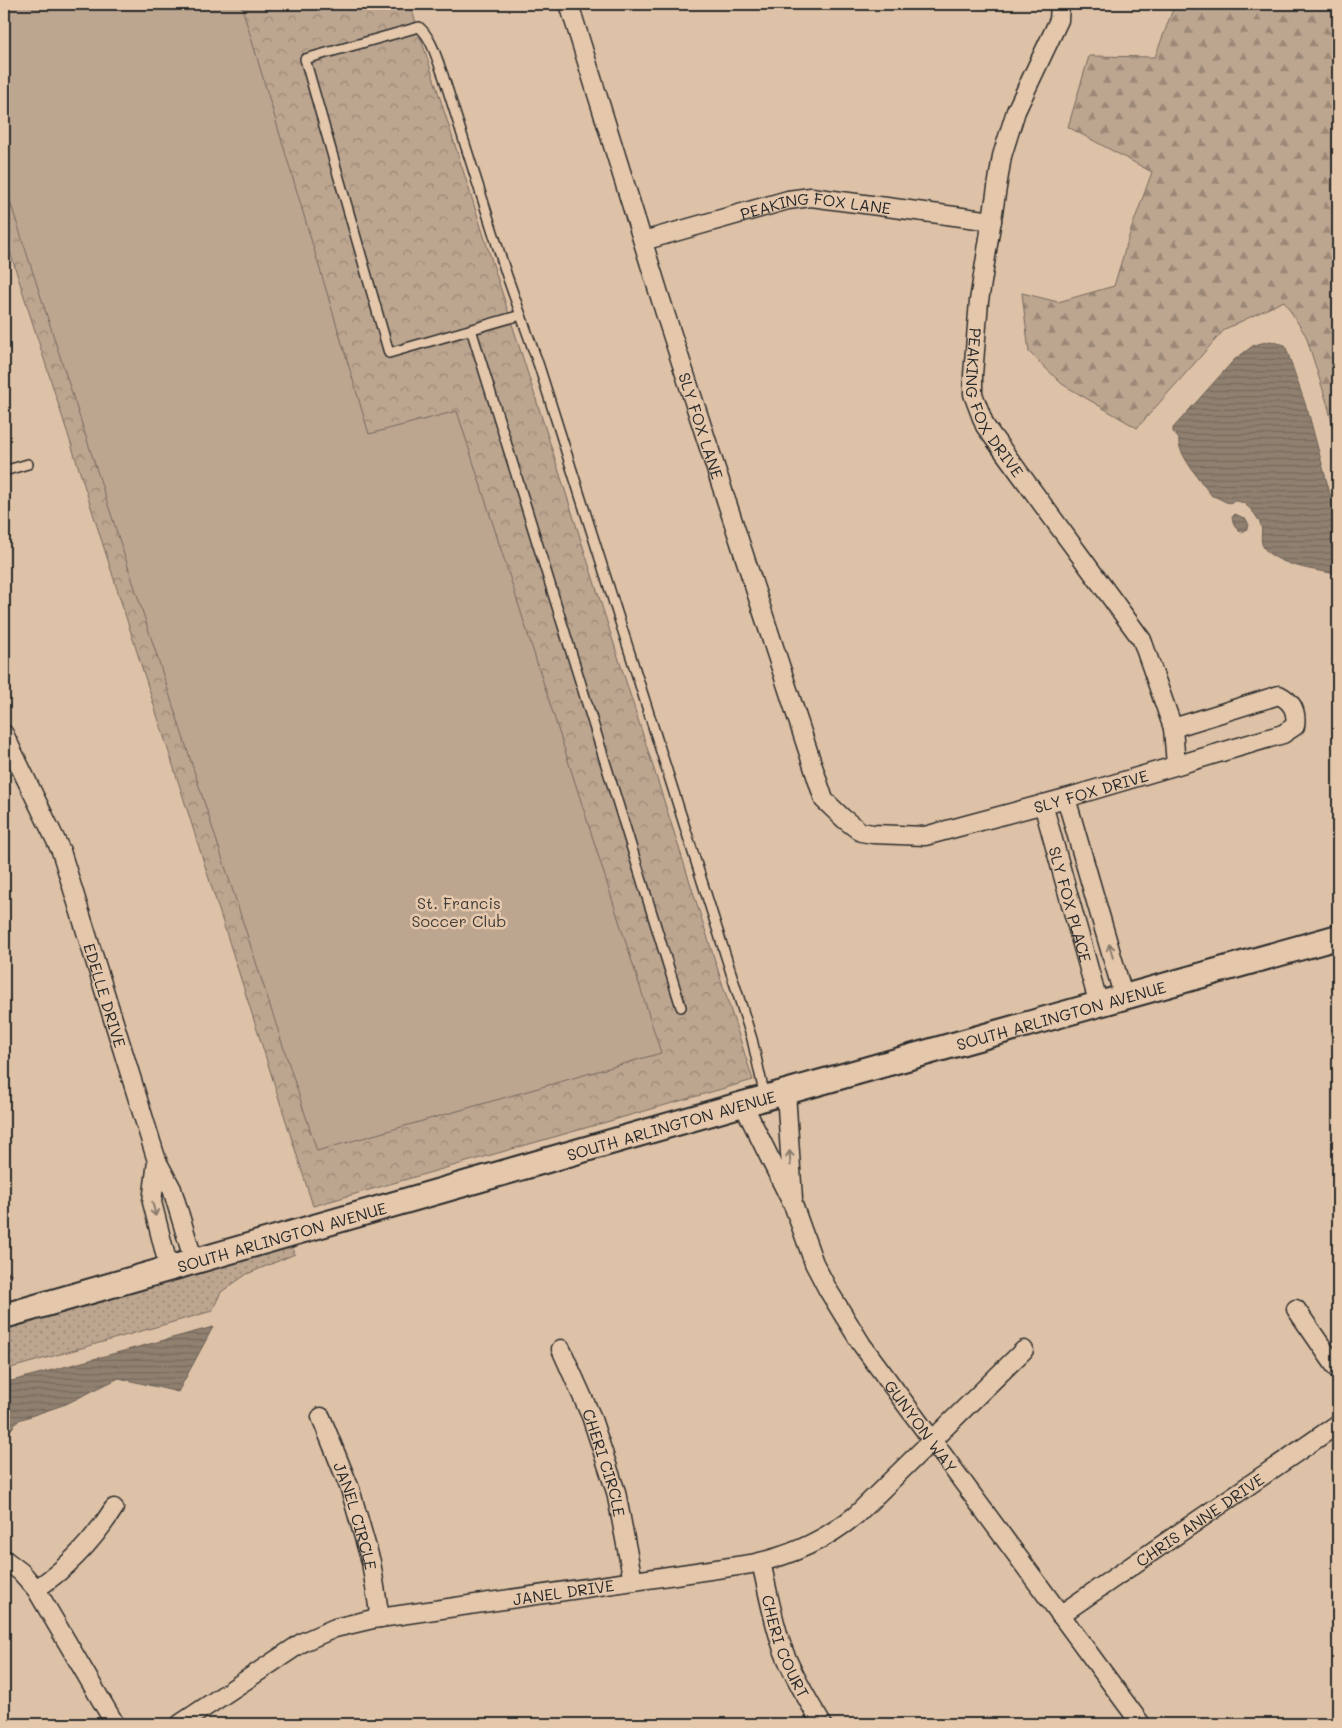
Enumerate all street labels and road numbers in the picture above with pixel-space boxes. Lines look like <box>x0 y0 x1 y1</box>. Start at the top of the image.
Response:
street label: PEAKING FOX LANE <box>738 186 893 224</box>
street label: PEAKING FOX DRIVE <box>963 327 1029 481</box>
street label: SLY FOX LANE <box>675 370 729 482</box>
street label: SLY FOX DRIVE <box>1031 764 1151 817</box>
street label: SLY FOX PLACE <box>1045 844 1097 965</box>
street label: EDELLE DRIVE <box>80 940 132 1050</box>
street label: SOUTH ARLINGTON AVENUE <box>954 975 1168 1054</box>
street label: SOUTH ARLINGTON AVENUE <box>564 1085 778 1165</box>
street label: SOUTH ARLINGTON AVENUE <box>175 1196 389 1276</box>
street label: GUNYON WAY <box>881 1375 963 1477</box>
street label: CHERI CIRCLE <box>578 1405 631 1518</box>
street label: JANEL CIRCLE <box>330 1458 383 1571</box>
street label: CHRIS ANNE DRIVE <box>1131 1468 1267 1571</box>
street label: JANEL DRIVE <box>511 1574 615 1609</box>
street label: CHERI COURT <box>758 1593 815 1701</box>

